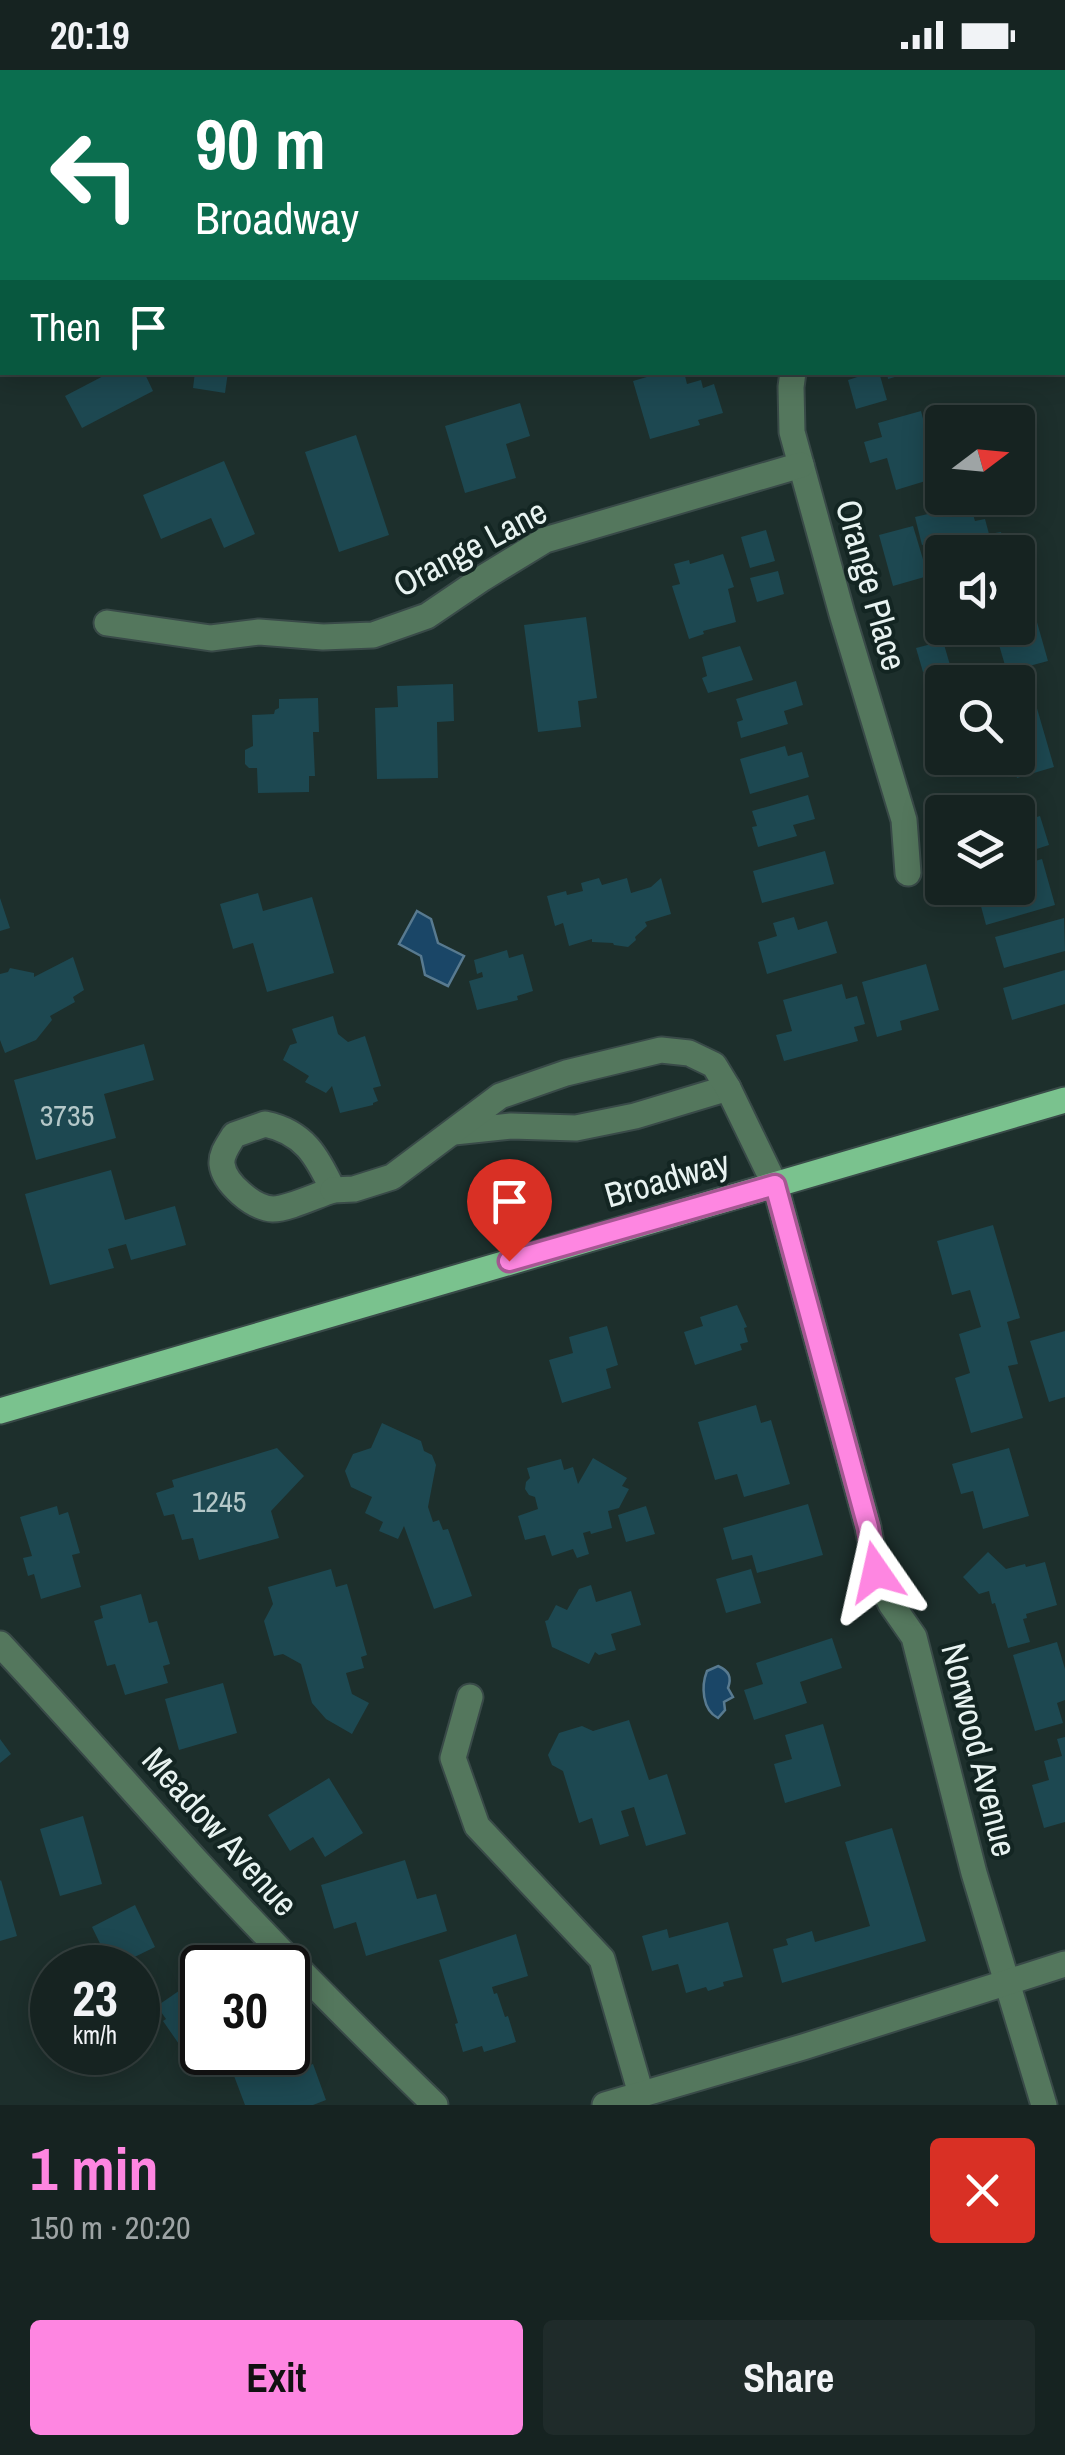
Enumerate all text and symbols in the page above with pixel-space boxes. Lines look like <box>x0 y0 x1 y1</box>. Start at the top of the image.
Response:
text: 20:19 <box>50 10 130 61</box>
text: 90 m <box>195 97 326 191</box>
icon: left <box>30 110 160 240</box>
text: Broadway <box>195 187 359 248</box>
icon: arrive <box>121 300 176 355</box>
text: Then <box>30 302 101 353</box>
north arrow <box>925 405 1035 515</box>
map controls <box>925 405 1035 905</box>
street label: Orange Lane <box>385 487 555 608</box>
street label: Orange Place <box>825 494 918 676</box>
button: sound <box>925 535 1035 645</box>
button: search <box>925 665 1035 775</box>
button: layers <box>925 795 1035 905</box>
house number: 3735 <box>40 1095 94 1135</box>
street label: Broadway <box>599 1138 735 1219</box>
pin <box>467 1159 552 1262</box>
icon: arrive <box>482 1174 537 1229</box>
house number: 1245 <box>192 1481 246 1521</box>
position arrow <box>824 1520 928 1624</box>
street label: Norwood Avenue <box>930 1638 1029 1861</box>
street label: Meadow Avenue <box>132 1737 309 1926</box>
speed limit sign: 30 <box>180 1945 310 2075</box>
text: 23 <box>72 1964 118 2032</box>
text: km/h <box>73 2018 117 2052</box>
text: 1 min <box>30 2128 159 2209</box>
button: close <box>930 2138 1035 2243</box>
text: 150 m · 20:20 <box>30 2206 190 2249</box>
button: Exit <box>30 2320 523 2435</box>
button: Share <box>543 2320 1035 2435</box>

